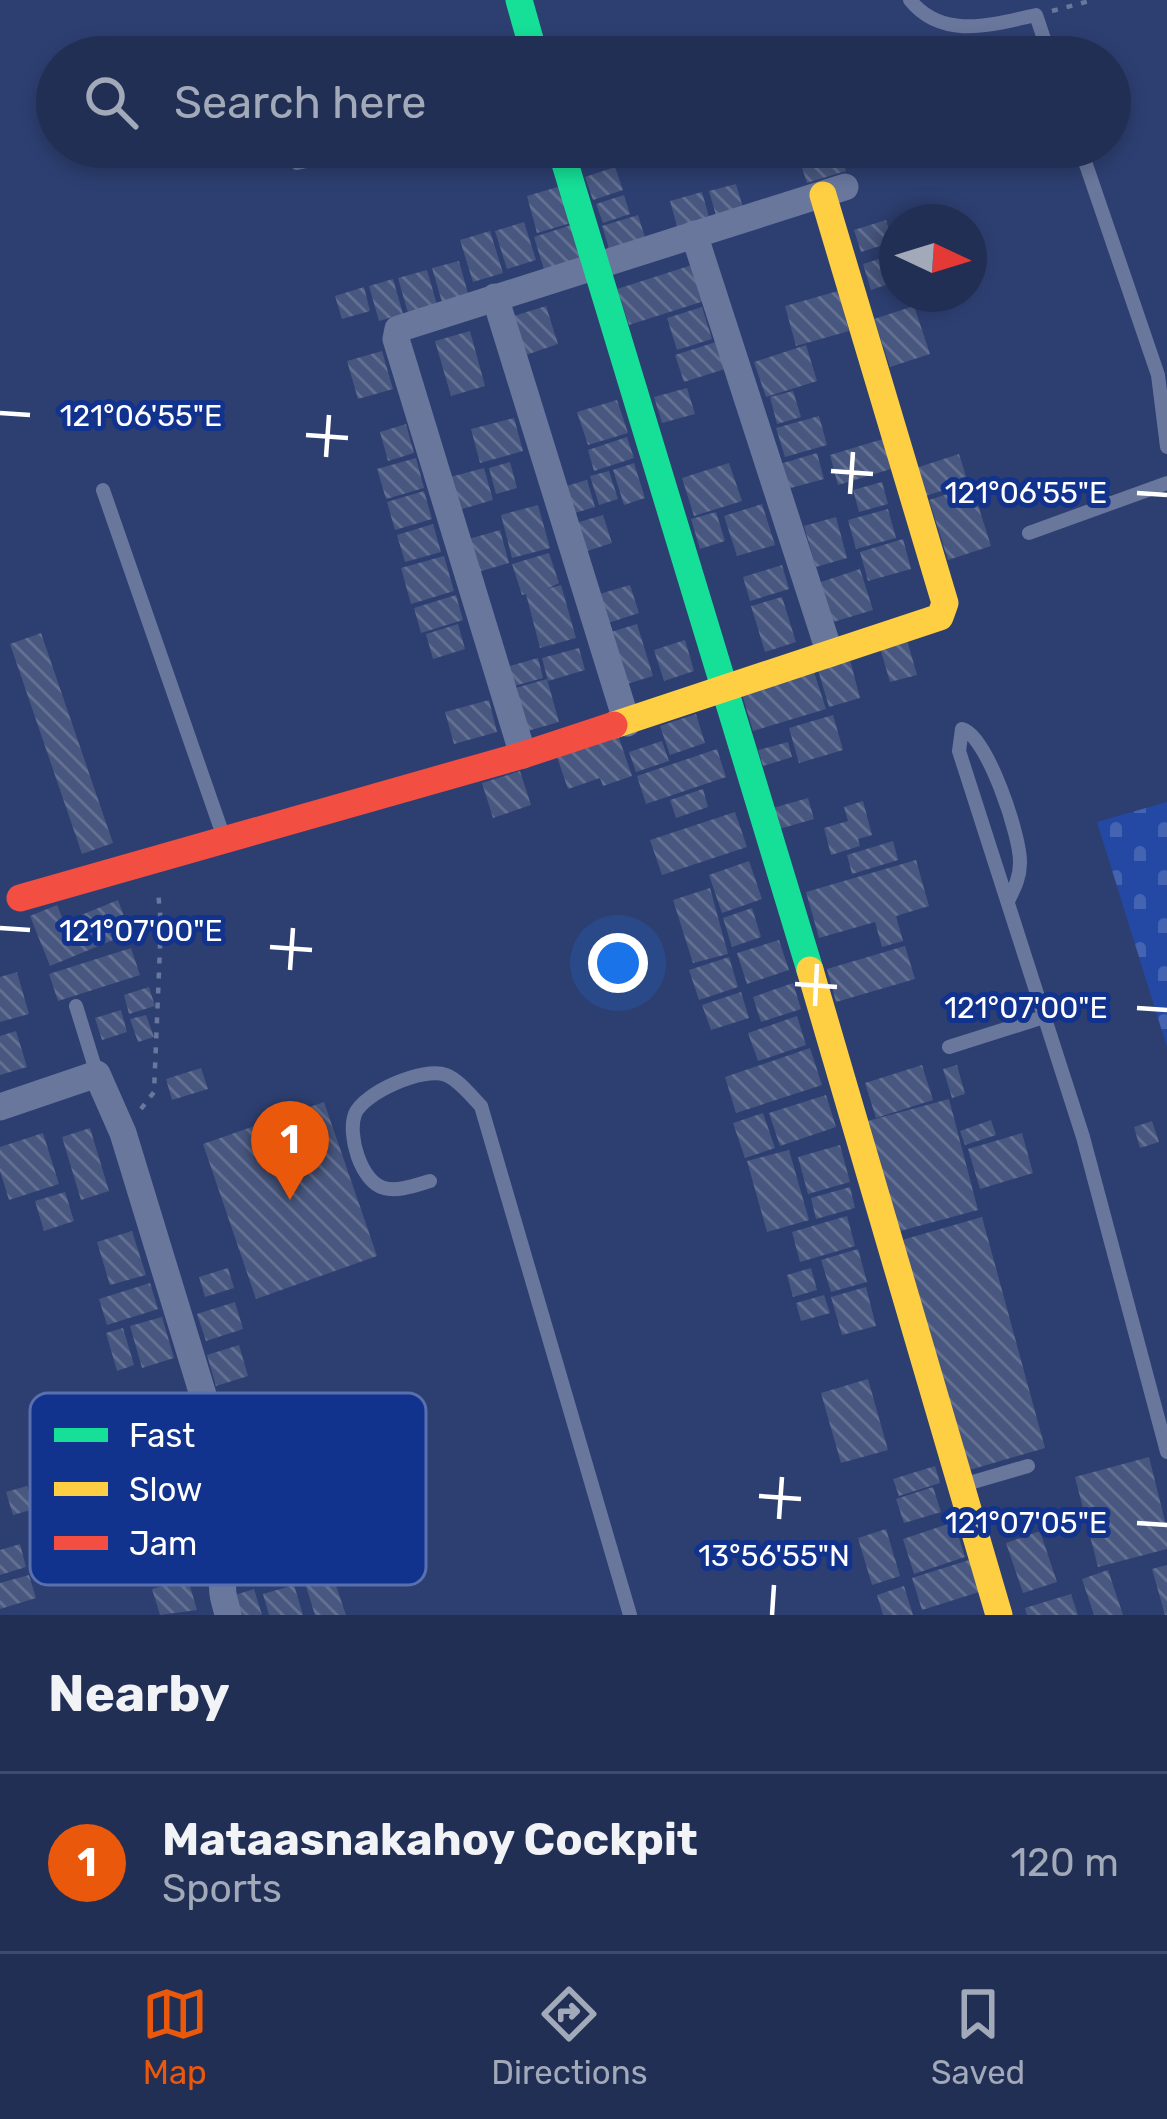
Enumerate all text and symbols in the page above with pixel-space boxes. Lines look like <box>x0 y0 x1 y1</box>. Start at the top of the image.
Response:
search box <box>36 36 1131 168</box>
icon: search <box>78 69 144 135</box>
text: Search here <box>174 76 426 129</box>
north arrow <box>879 204 987 312</box>
text: 121°06'55"E <box>60 398 222 434</box>
text: 121°06'55"E <box>945 475 1107 511</box>
text: 121°07'00"E <box>59 913 223 949</box>
your location <box>588 933 648 993</box>
text: 121°07'00"E <box>944 990 1108 1026</box>
pin: 1 <box>251 1101 329 1200</box>
legend <box>30 1393 426 1585</box>
text: Fast <box>129 1416 195 1455</box>
text: Slow <box>129 1470 203 1509</box>
text: 121°07'05"E <box>945 1505 1107 1541</box>
text: Jam <box>129 1524 197 1563</box>
text: 13°56'55"N <box>698 1538 850 1574</box>
text: Nearby <box>48 1663 230 1724</box>
text: Mataasnakahoy Cockpit <box>162 1813 698 1866</box>
text: 1 <box>77 1840 97 1886</box>
text: 120 m <box>1010 1840 1119 1886</box>
text: Sports <box>162 1866 282 1912</box>
tab: Map <box>142 1981 208 2092</box>
tab: Directions <box>491 1981 648 2092</box>
tab: Saved <box>931 1981 1025 2092</box>

